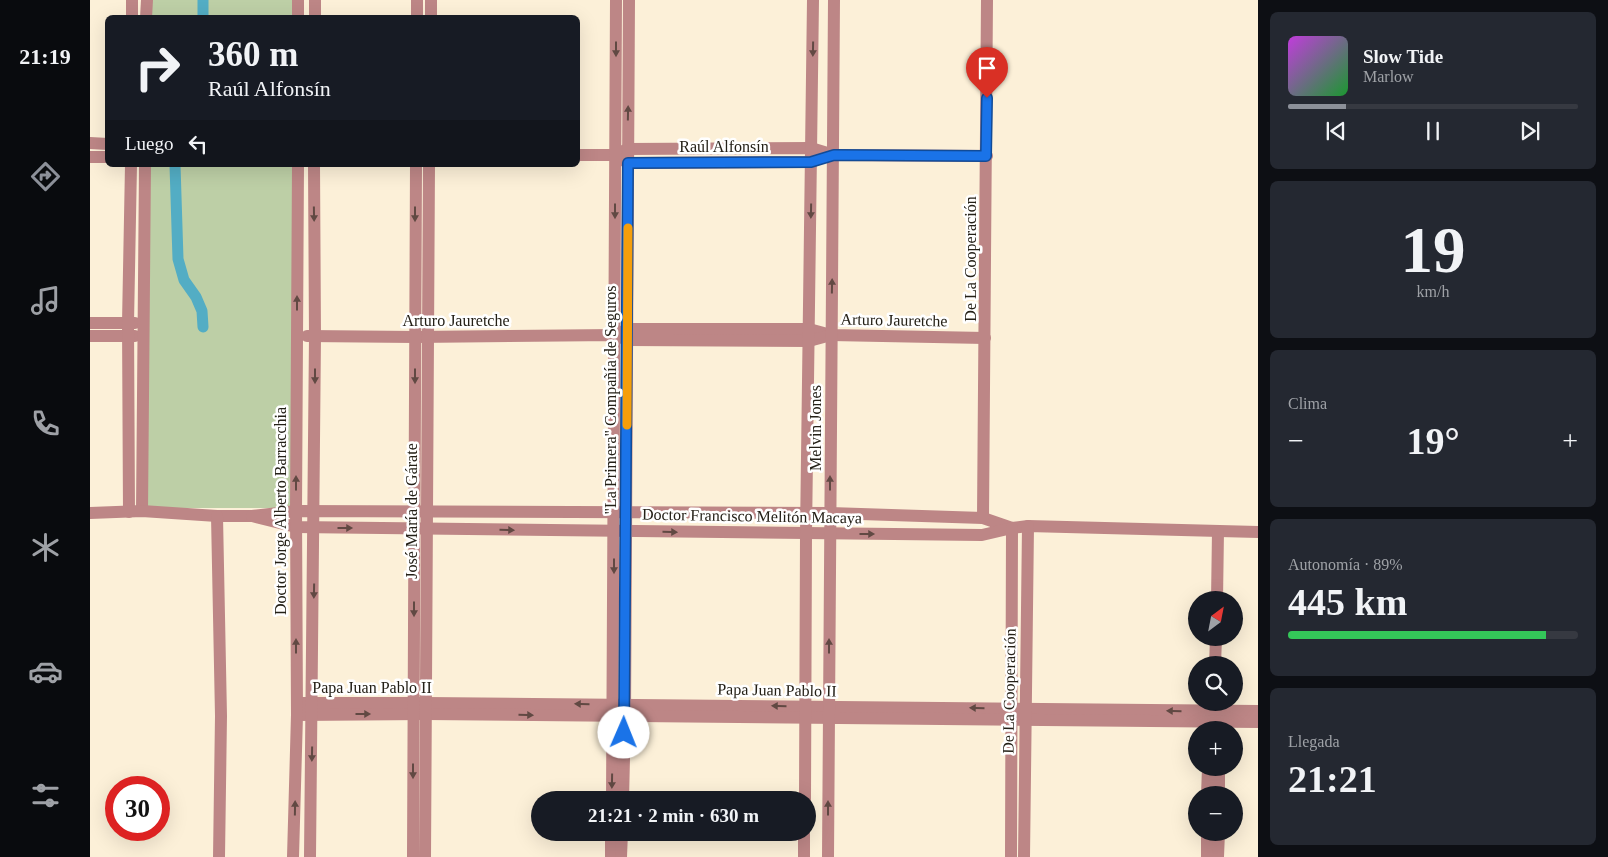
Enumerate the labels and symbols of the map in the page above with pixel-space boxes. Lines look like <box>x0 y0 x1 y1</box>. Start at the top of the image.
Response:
one-way arrow <box>612 41 620 57</box>
one-way arrow <box>808 41 816 57</box>
pin <box>966 47 1008 98</box>
one-way arrow <box>624 105 632 121</box>
street label: Raúl Alfonsín <box>679 138 769 155</box>
street label: De La Cooperación <box>962 196 980 322</box>
one-way arrow <box>611 203 619 219</box>
one-way arrow <box>806 203 814 219</box>
one-way arrow <box>310 206 318 222</box>
one-way arrow <box>411 206 419 222</box>
one-way arrow <box>828 278 836 294</box>
street label: "La Primera" Compañía de Seguros <box>602 285 620 515</box>
one-way arrow <box>293 295 301 311</box>
street label: Arturo Jauretche <box>840 311 948 329</box>
street label: Arturo Jauretche <box>402 312 510 329</box>
one-way arrow <box>311 368 319 384</box>
one-way arrow <box>410 368 418 384</box>
street label: Melvin Jones <box>807 385 824 471</box>
street label: Doctor Jorge Alberto Barracchia <box>272 407 290 615</box>
street label: José María de Gárate <box>403 443 420 579</box>
one-way arrow <box>292 475 300 491</box>
one-way arrow <box>826 475 834 491</box>
street label: Doctor Francisco Melitón Macaya <box>642 506 862 527</box>
one-way arrow <box>337 524 353 532</box>
one-way arrow <box>500 526 516 534</box>
one-way arrow <box>662 528 678 536</box>
one-way arrow <box>860 530 876 538</box>
one-way arrow <box>610 558 618 574</box>
one-way arrow <box>309 583 317 599</box>
north arrow <box>1188 591 1242 646</box>
one-way arrow <box>410 601 418 617</box>
street label: De La Cooperación <box>999 628 1020 754</box>
one-way arrow <box>292 638 300 654</box>
one-way arrow <box>826 638 834 654</box>
street label: Papa Juan Pablo II <box>312 679 432 697</box>
street label: Papa Juan Pablo II <box>717 680 837 701</box>
one-way arrow <box>574 700 590 708</box>
one-way arrow <box>771 702 787 710</box>
one-way arrow <box>969 704 985 712</box>
position arrow <box>597 706 649 758</box>
one-way arrow <box>1166 707 1182 715</box>
one-way arrow <box>356 710 372 718</box>
one-way arrow <box>518 711 534 719</box>
one-way arrow <box>308 746 316 762</box>
one-way arrow <box>409 763 417 779</box>
one-way arrow <box>608 773 616 789</box>
speed limit sign: 30 <box>105 776 170 841</box>
one-way arrow <box>291 800 299 816</box>
one-way arrow <box>824 800 832 816</box>

